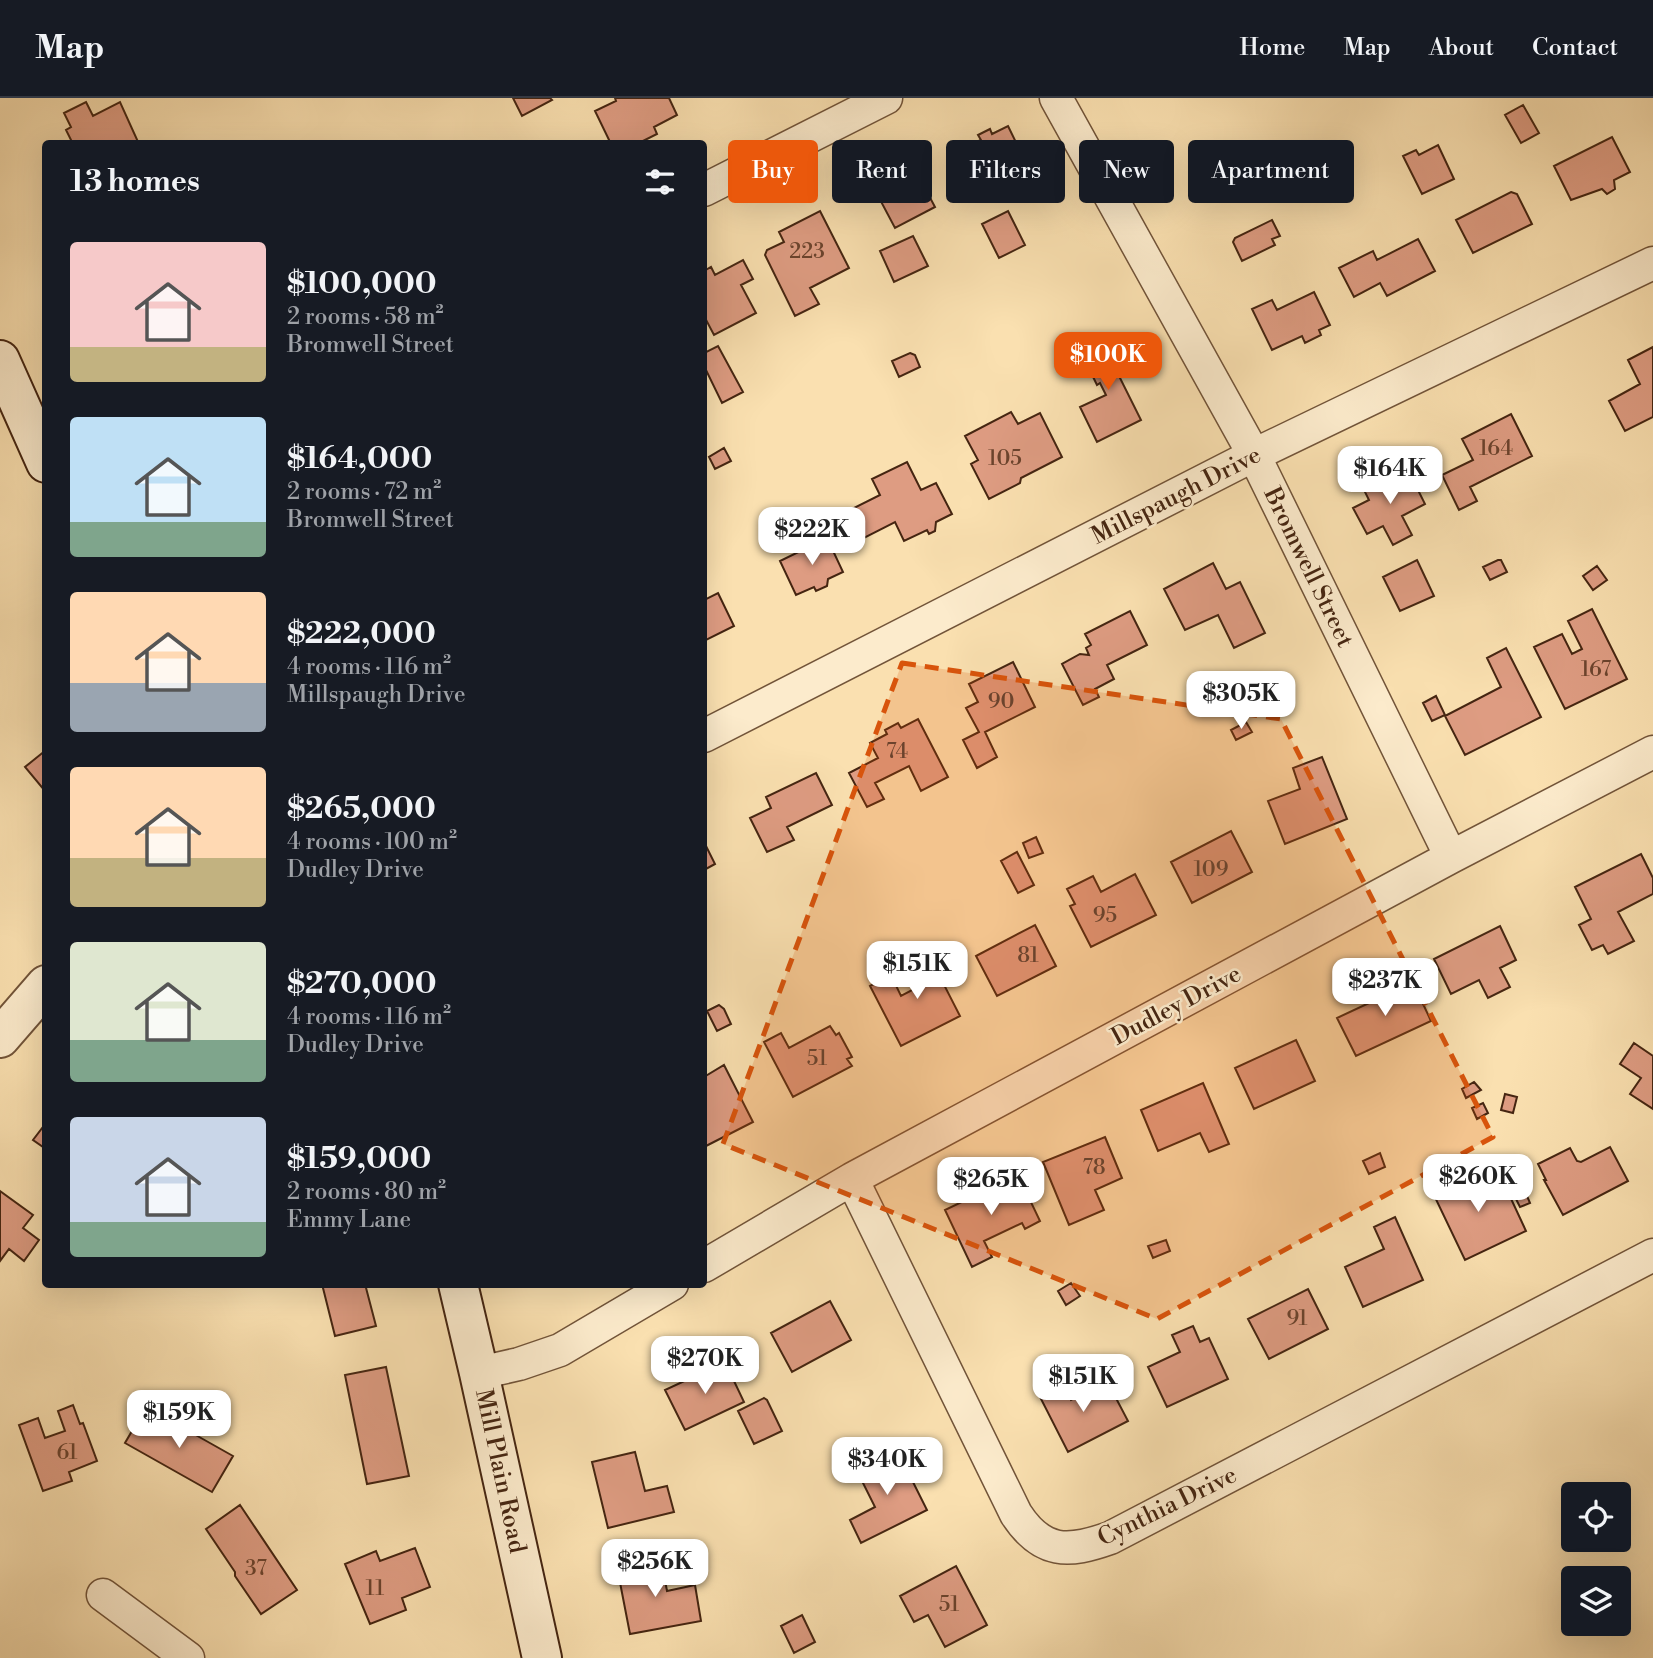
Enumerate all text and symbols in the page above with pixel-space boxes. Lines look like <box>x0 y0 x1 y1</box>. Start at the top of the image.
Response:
text: Map <box>35 28 104 69</box>
text: Home <box>1240 33 1305 63</box>
text: Map <box>1343 33 1391 63</box>
text: About <box>1429 33 1494 63</box>
text: Contact <box>1532 33 1618 63</box>
chip: Buy <box>728 140 818 203</box>
chip: Rent <box>832 140 932 203</box>
chip: Filters <box>946 140 1065 203</box>
chip: New <box>1079 140 1174 203</box>
chip: Apartment <box>1188 140 1354 203</box>
text: 13 homes <box>70 163 200 201</box>
icon: filters <box>641 163 679 201</box>
house number: 223 <box>789 239 825 265</box>
text: $100,000 <box>287 265 437 303</box>
icon: home <box>126 270 210 354</box>
text: 2 rooms · 58 m² <box>287 303 444 331</box>
text: Bromwell Street <box>287 331 454 359</box>
pin: $100K <box>1059 332 1157 392</box>
text: $100K <box>1070 341 1146 369</box>
house number: 164 <box>1479 436 1513 462</box>
text: $164,000 <box>287 440 432 478</box>
street label: Millspaugh Drive <box>1087 440 1266 552</box>
icon: home <box>126 445 210 529</box>
house number: 105 <box>988 446 1022 472</box>
pin: $164K <box>1341 446 1439 506</box>
text: $164K <box>1354 455 1426 483</box>
text: 2 rooms · 72 m² <box>287 478 441 506</box>
street label: Bromwell Street <box>1256 482 1360 653</box>
text: Bromwell Street <box>287 506 454 534</box>
pin: $222K <box>763 508 861 567</box>
text: $222K <box>774 516 850 544</box>
text: $222,000 <box>287 615 436 653</box>
icon: home <box>126 620 210 704</box>
text: 4 rooms · 116 m² <box>287 653 451 681</box>
house number: 167 <box>1581 657 1612 683</box>
pin: $305K <box>1192 672 1290 731</box>
text: $305K <box>1202 680 1280 708</box>
text: Millspaugh Drive <box>287 681 466 709</box>
house number: 90 <box>988 689 1014 715</box>
house number: 74 <box>886 739 908 765</box>
text: $265,000 <box>287 790 436 828</box>
icon: home <box>126 795 210 879</box>
text: 4 rooms · 100 m² <box>287 828 457 856</box>
text: Dudley Drive <box>287 856 424 884</box>
house number: 109 <box>1193 857 1229 883</box>
house number: 95 <box>1093 903 1117 929</box>
pin: $151K <box>868 942 966 1001</box>
house number: 81 <box>1017 943 1039 969</box>
text: $151K <box>883 950 951 978</box>
pin: $237K <box>1336 958 1434 1018</box>
street label: Dudley Drive <box>1106 959 1247 1053</box>
text: $270,000 <box>287 965 437 1003</box>
text: $237K <box>1348 967 1422 995</box>
icon: home <box>126 970 210 1054</box>
text: 4 rooms · 116 m² <box>287 1003 451 1031</box>
text: Dudley Drive <box>287 1031 424 1059</box>
house number: 51 <box>807 1046 827 1072</box>
text: $159,000 <box>287 1140 431 1178</box>
icon: home <box>126 1145 210 1229</box>
pin: $260K <box>1429 1154 1527 1214</box>
house number: 78 <box>1082 1155 1106 1181</box>
pin: $265K <box>942 1158 1040 1217</box>
text: $260K <box>1439 1163 1517 1191</box>
text: $265K <box>953 1166 1029 1194</box>
text: 2 rooms · 80 m² <box>287 1178 446 1206</box>
text: Emmy Lane <box>287 1206 411 1234</box>
house number: 91 <box>1286 1306 1308 1332</box>
pin: $270K <box>656 1336 754 1396</box>
text: $270K <box>667 1345 743 1373</box>
pin: $151K <box>1034 1354 1132 1414</box>
text: $151K <box>1049 1363 1117 1391</box>
street label: Mill Plain Road <box>468 1387 532 1556</box>
pin: $159K <box>130 1390 228 1450</box>
text: $159K <box>143 1399 215 1427</box>
pin: $340K <box>838 1438 936 1497</box>
house number: 61 <box>56 1440 78 1466</box>
text: $340K <box>848 1446 926 1474</box>
street label: Cynthia Drive <box>1093 1460 1242 1554</box>
map controls <box>1561 1482 1631 1636</box>
button: locate <box>1561 1482 1631 1552</box>
pin: $256K <box>606 1540 704 1599</box>
text: $256K <box>617 1548 693 1576</box>
house number: 37 <box>245 1556 267 1582</box>
button: layers <box>1561 1566 1631 1636</box>
house number: 11 <box>366 1576 384 1602</box>
house number: 51 <box>939 1592 959 1618</box>

